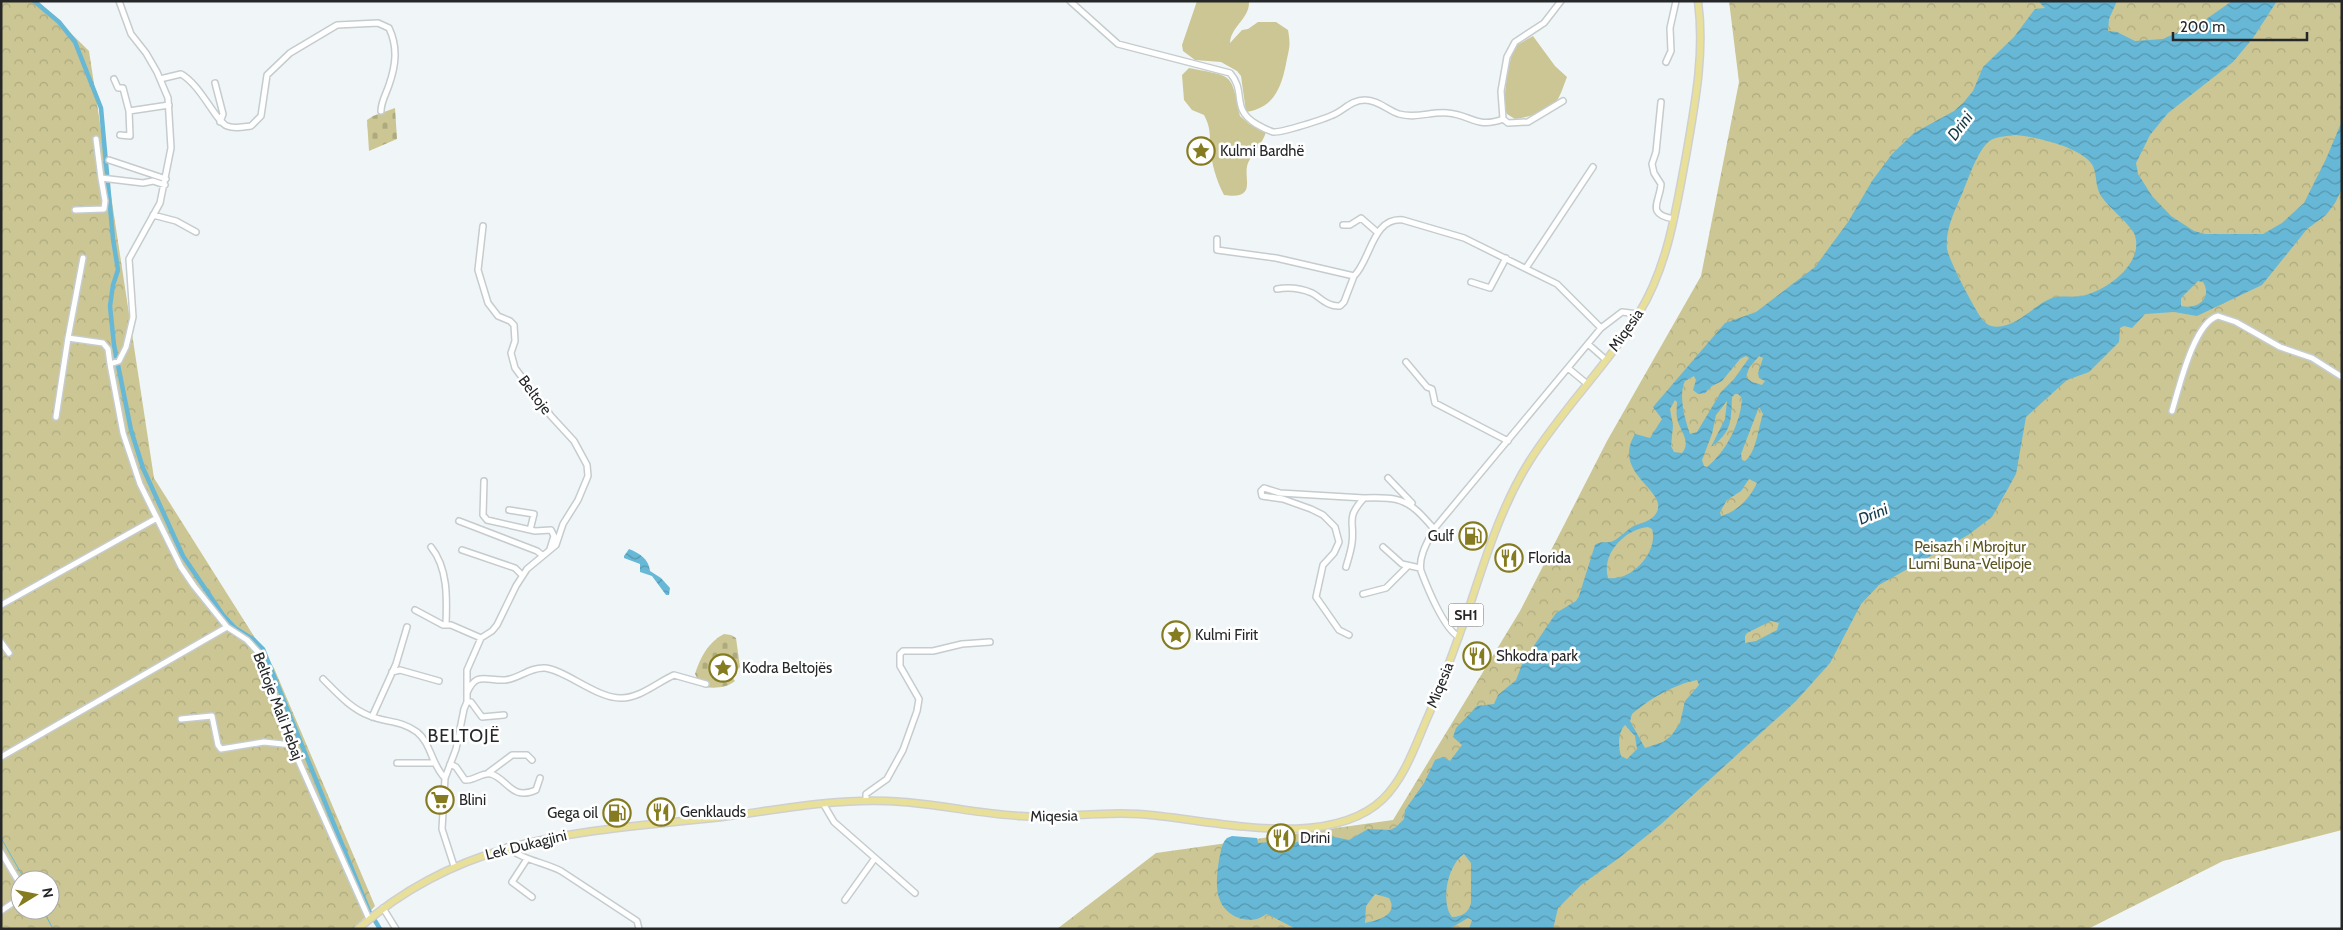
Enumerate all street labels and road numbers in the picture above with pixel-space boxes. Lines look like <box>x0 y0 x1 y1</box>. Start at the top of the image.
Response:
street label: Miqesia <box>1605 305 1648 355</box>
street label: Beltoje <box>515 372 556 418</box>
road number: SH1 <box>1448 604 1484 626</box>
street label: Beltoje Mali Hebaj <box>249 650 307 762</box>
street label: Miqesia <box>1423 659 1458 711</box>
street label: Miqesia <box>1030 807 1079 825</box>
street label: Lek Dukagjini <box>483 826 569 864</box>

